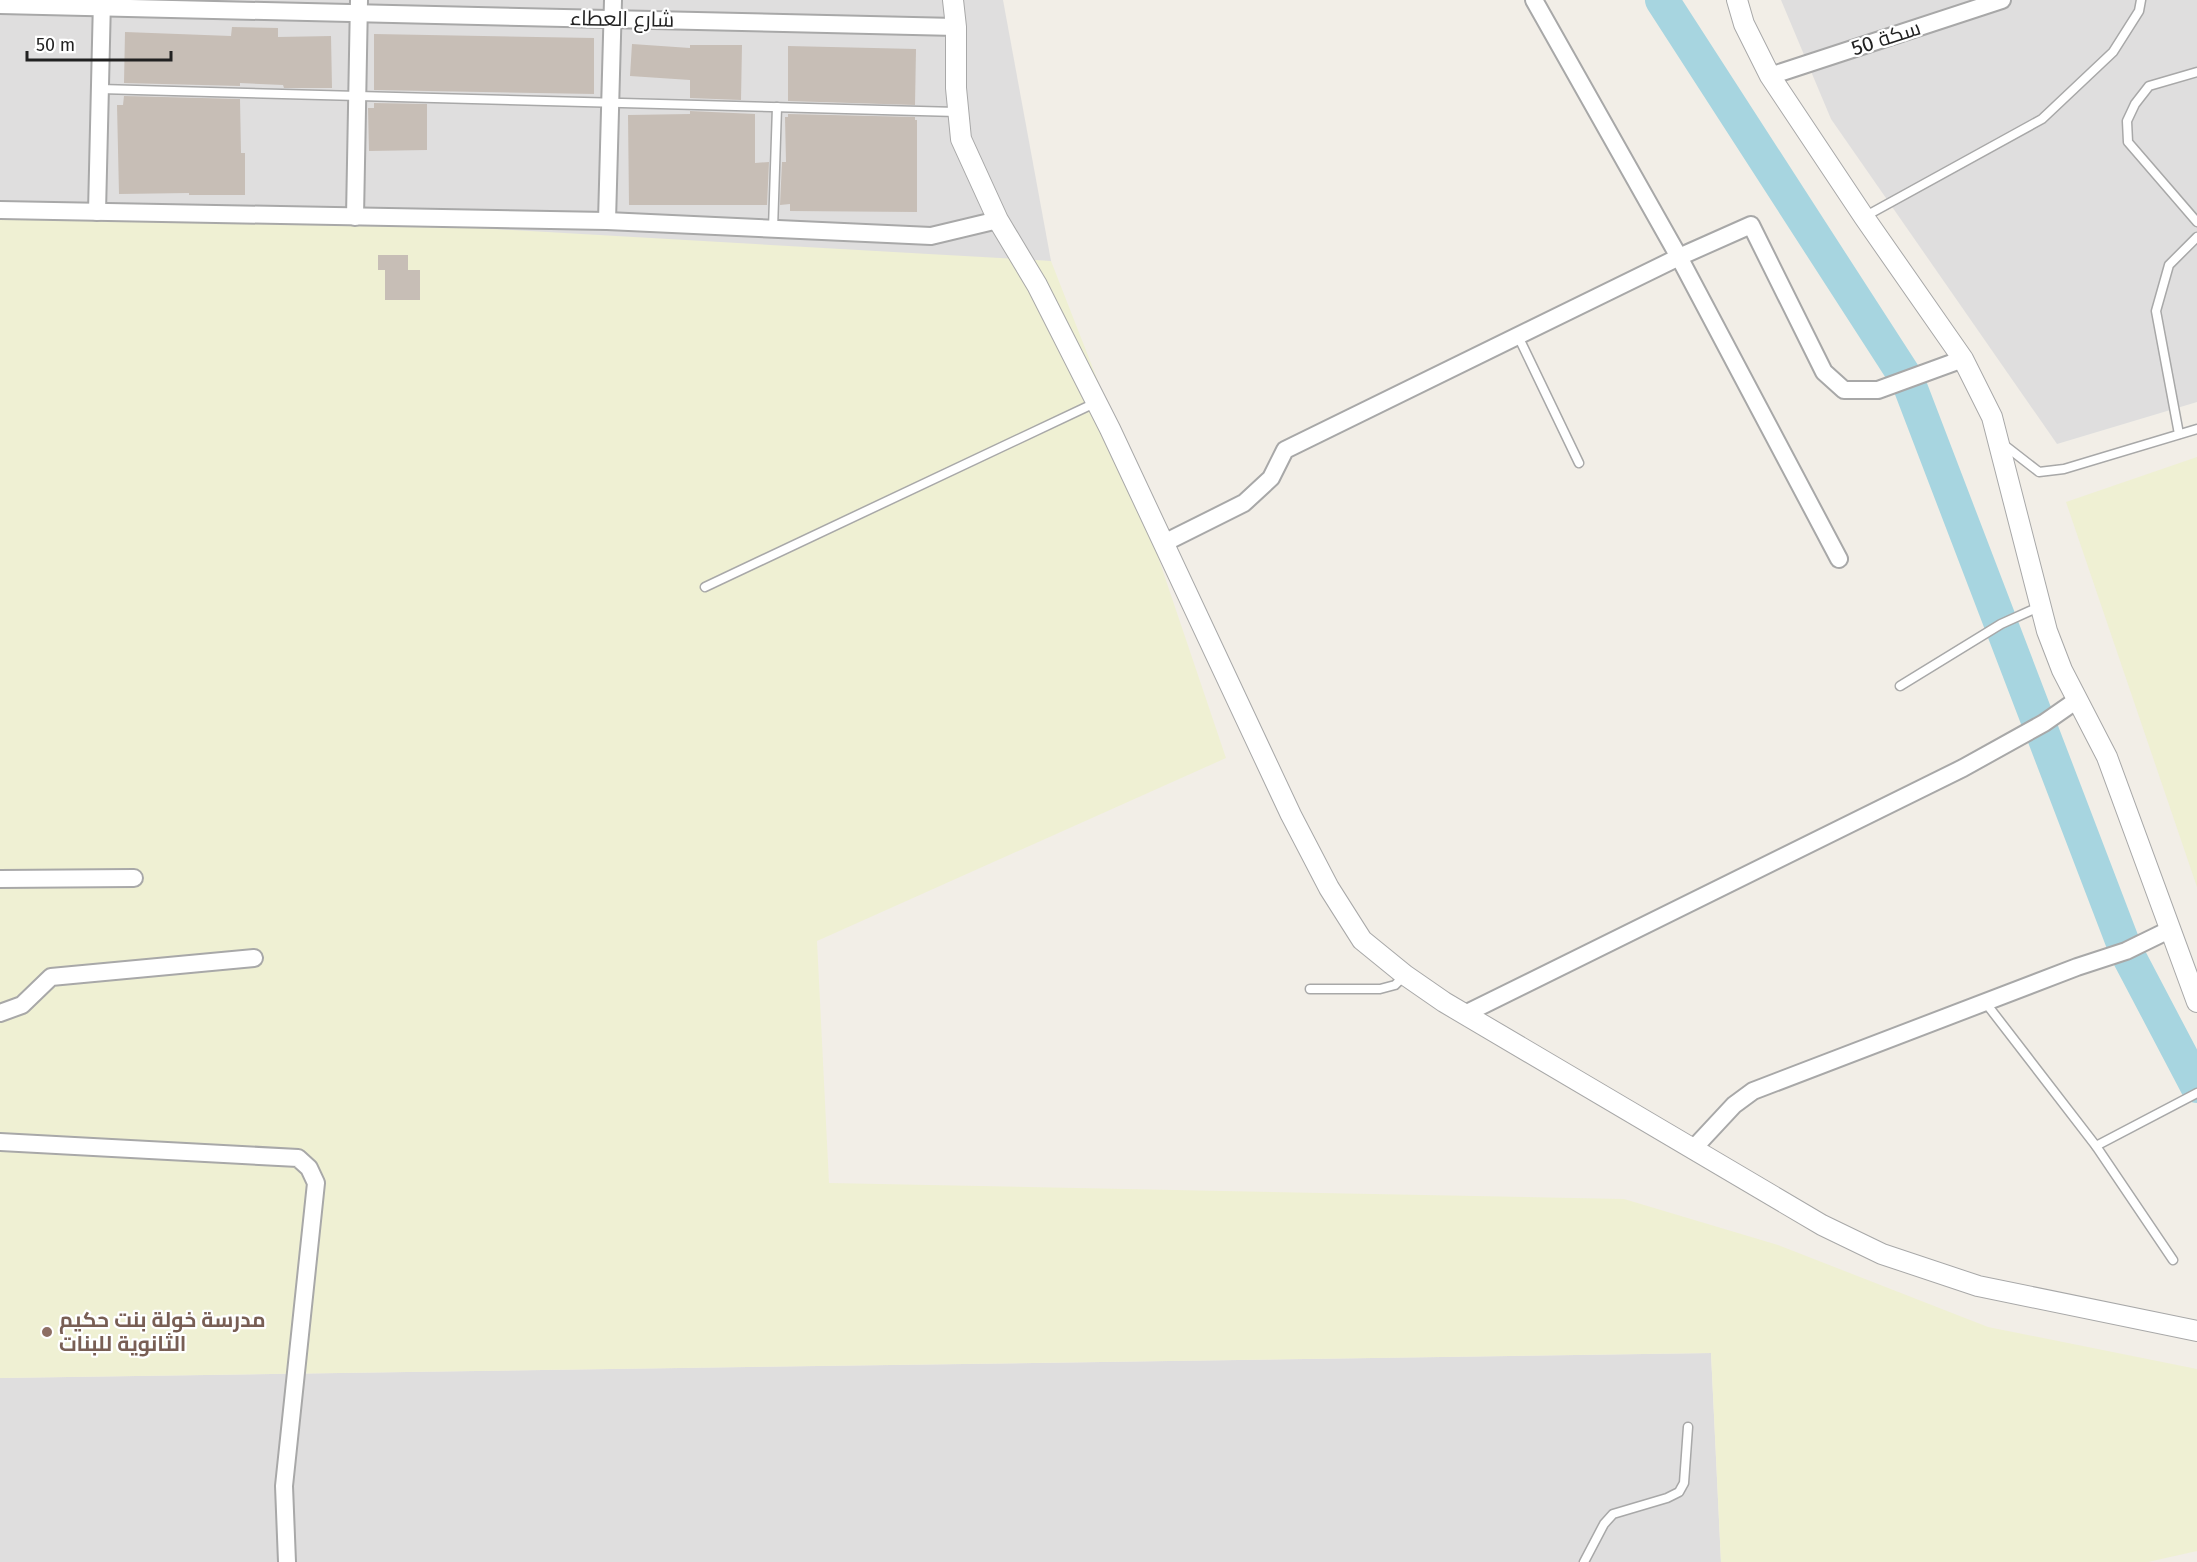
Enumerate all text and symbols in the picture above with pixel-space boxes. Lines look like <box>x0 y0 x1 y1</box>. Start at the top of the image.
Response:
street label: شارع العطاء <box>570 5 674 34</box>
street label: سكة 50 <box>1848 15 1924 61</box>
scale bar <box>27 24 171 62</box>
text: 50 m <box>36 34 75 56</box>
place label: مدرسة خولة بنت حكيم الثانوية للبنات <box>59 1307 266 1357</box>
marker: مدرسة خولة بنت حكيم الثانوية للبنات <box>40 1325 54 1339</box>

